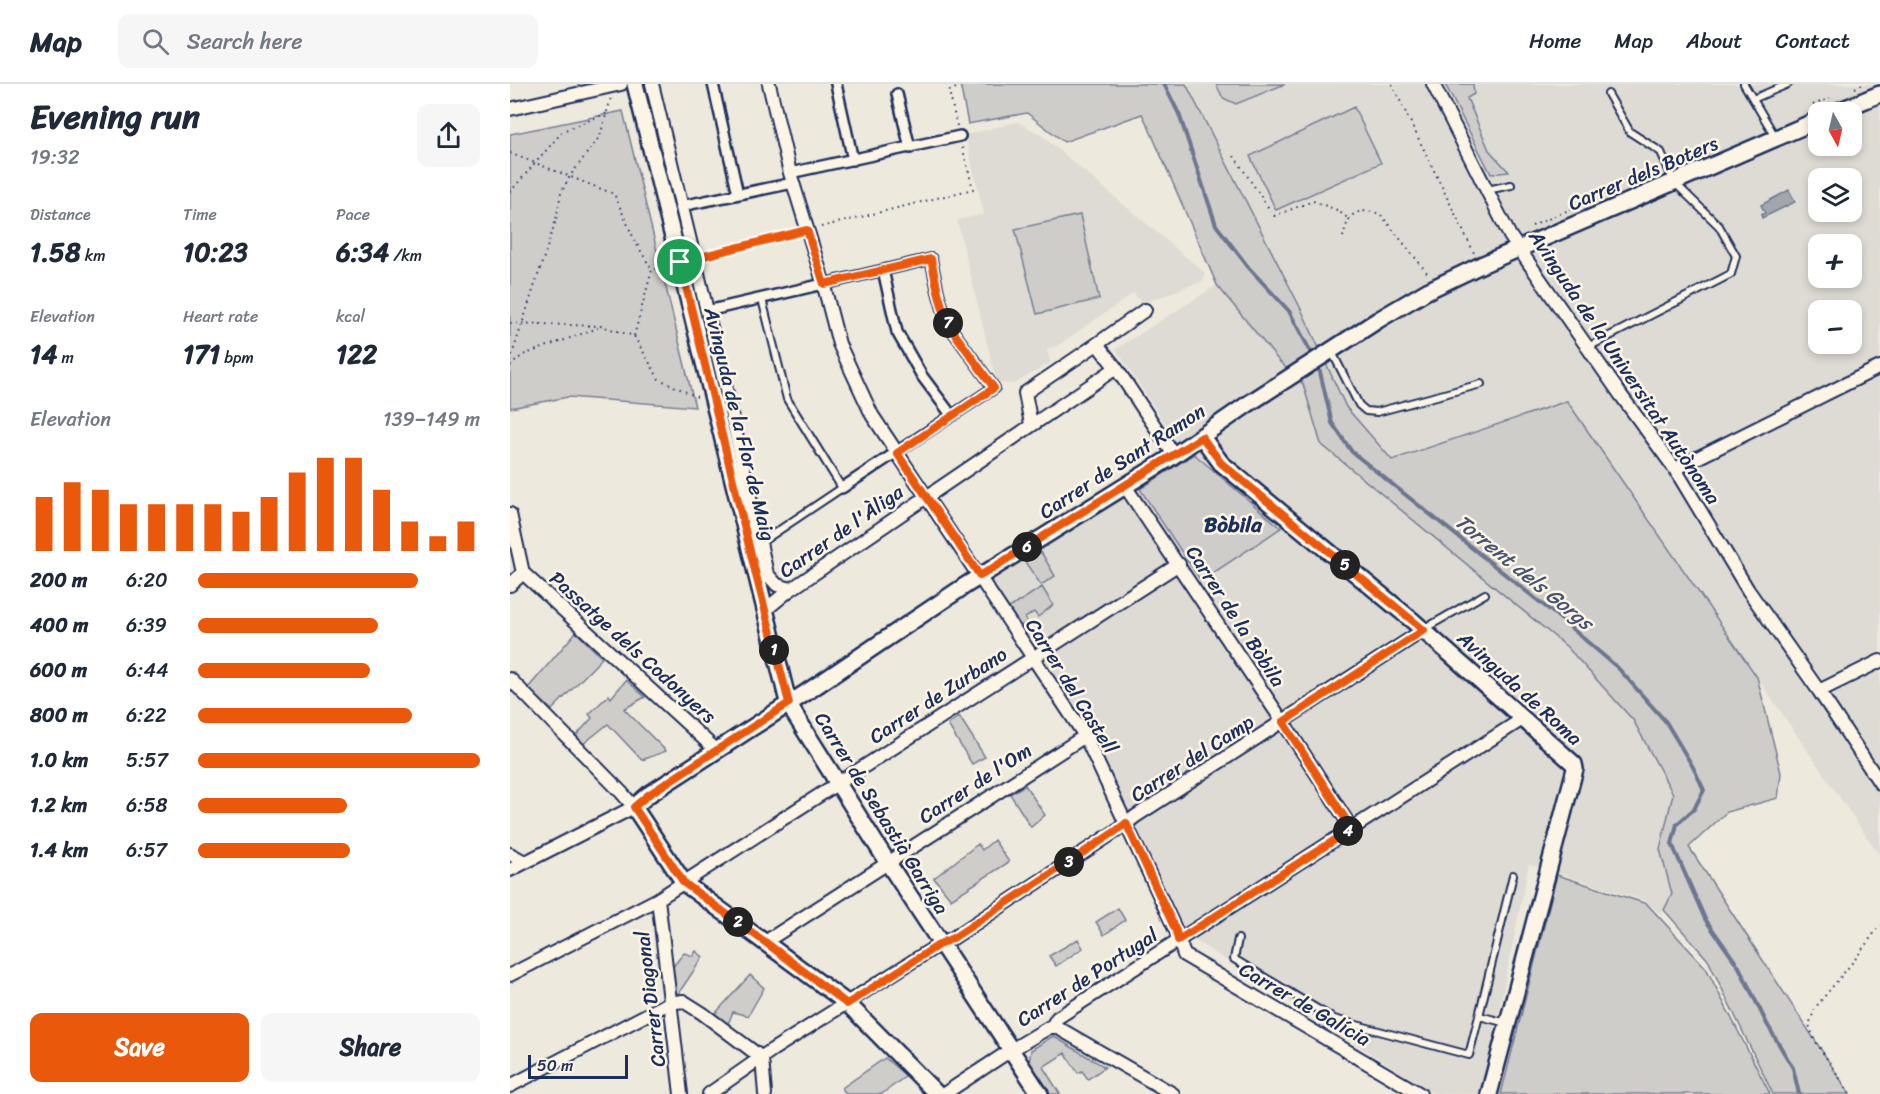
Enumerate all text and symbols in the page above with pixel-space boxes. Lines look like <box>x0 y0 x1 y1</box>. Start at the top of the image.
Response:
search box <box>118 14 538 68</box>
text: Map <box>30 17 82 66</box>
text: Search here <box>187 22 303 61</box>
text: Home <box>1529 22 1581 60</box>
text: Map <box>1614 22 1653 60</box>
text: About <box>1686 22 1743 60</box>
text: Contact <box>1776 22 1850 60</box>
icon: search <box>139 25 172 58</box>
text: Evening run <box>30 88 200 146</box>
north arrow <box>1808 102 1862 156</box>
map controls <box>1808 102 1862 354</box>
button: share <box>417 104 480 167</box>
street label: Carrer dels Boters <box>1563 126 1724 221</box>
text: 19:32 <box>30 140 79 175</box>
button: layers <box>1808 168 1862 222</box>
text: Distance <box>30 200 91 229</box>
text: Time <box>183 200 217 229</box>
text: Pace <box>336 200 370 229</box>
street label: Avinguda de la Universitat Autònoma <box>1519 222 1730 512</box>
text: 1.58 <box>30 229 81 275</box>
text: 10:23 <box>183 229 248 275</box>
text: 6:34 <box>336 229 389 275</box>
button: + <box>1808 234 1862 288</box>
pin <box>654 236 705 287</box>
text: km <box>81 241 106 270</box>
text: /km <box>389 241 422 270</box>
icon: arrive <box>663 245 696 278</box>
button: − <box>1808 300 1862 354</box>
text: Elevation <box>30 302 95 331</box>
text: Heart rate <box>183 302 258 331</box>
text: kcal <box>336 302 365 331</box>
street label: Avinguda de la Flor de Maig <box>693 302 786 545</box>
pin: 7 <box>933 308 963 338</box>
text: 7 <box>943 308 953 337</box>
text: 14 <box>30 331 57 377</box>
text: 171 <box>183 331 220 377</box>
text: 122 <box>336 331 377 377</box>
text: m <box>57 343 74 372</box>
text: bpm <box>220 343 254 372</box>
street label: Carrer de Sant Ramon <box>1032 394 1213 529</box>
text: Elevation <box>30 402 111 437</box>
text: 139–149 m <box>383 402 480 437</box>
street label: Carrer de l'Àliga <box>772 475 912 588</box>
water label: Torrent dels Gorgs <box>1446 504 1604 642</box>
district label: Bòbila <box>1204 506 1263 544</box>
pin: 6 <box>1012 532 1042 562</box>
text: 6 <box>1022 532 1032 561</box>
street label: Carrer de la Bòbila <box>1176 538 1295 694</box>
pin: 5 <box>1330 550 1360 580</box>
text: 5 <box>1340 550 1350 579</box>
street label: Passatge dels Codonyers <box>541 562 725 733</box>
text: 200 m <box>30 563 87 598</box>
text: 6:20 <box>126 563 168 598</box>
text: 400 m <box>30 608 88 643</box>
text: 6:39 <box>126 608 167 643</box>
street label: Carrer del Castell <box>1016 611 1128 761</box>
street label: Avinguda de Roma <box>1448 621 1590 755</box>
pin: 1 <box>759 635 789 665</box>
text: 1 <box>771 635 777 664</box>
street label: Carrer de Zurbano <box>862 637 1015 753</box>
text: 600 m <box>30 653 87 688</box>
text: 6:44 <box>126 653 168 688</box>
text: 800 m <box>30 698 88 733</box>
text: 6:22 <box>126 698 166 733</box>
street label: Carrer de Sebastià Garriga <box>805 705 958 922</box>
street label: Carrer del Camp <box>1123 705 1262 812</box>
street label: Carrer de l'Om <box>911 733 1039 833</box>
text: 1.0 km <box>30 743 88 778</box>
text: 5:57 <box>126 743 168 778</box>
text: 1.2 km <box>30 788 87 823</box>
text: 6:58 <box>126 788 168 823</box>
pin: 4 <box>1333 816 1363 846</box>
text: 4 <box>1343 816 1353 845</box>
text: 1.4 km <box>30 833 88 868</box>
text: 6:57 <box>126 833 167 868</box>
pin: 3 <box>1054 847 1084 877</box>
text: 3 <box>1065 847 1073 876</box>
pin: 2 <box>723 907 753 937</box>
text: 2 <box>733 907 743 936</box>
street label: Carrer de Portugal <box>1009 918 1166 1037</box>
street label: Carrer Diagonal <box>625 929 676 1069</box>
street label: Carrer de Galícia <box>1232 952 1377 1056</box>
button: Save <box>30 1013 249 1082</box>
button: Share <box>261 1013 480 1082</box>
text: 50 m <box>537 1051 573 1080</box>
scale bar <box>528 1052 628 1080</box>

